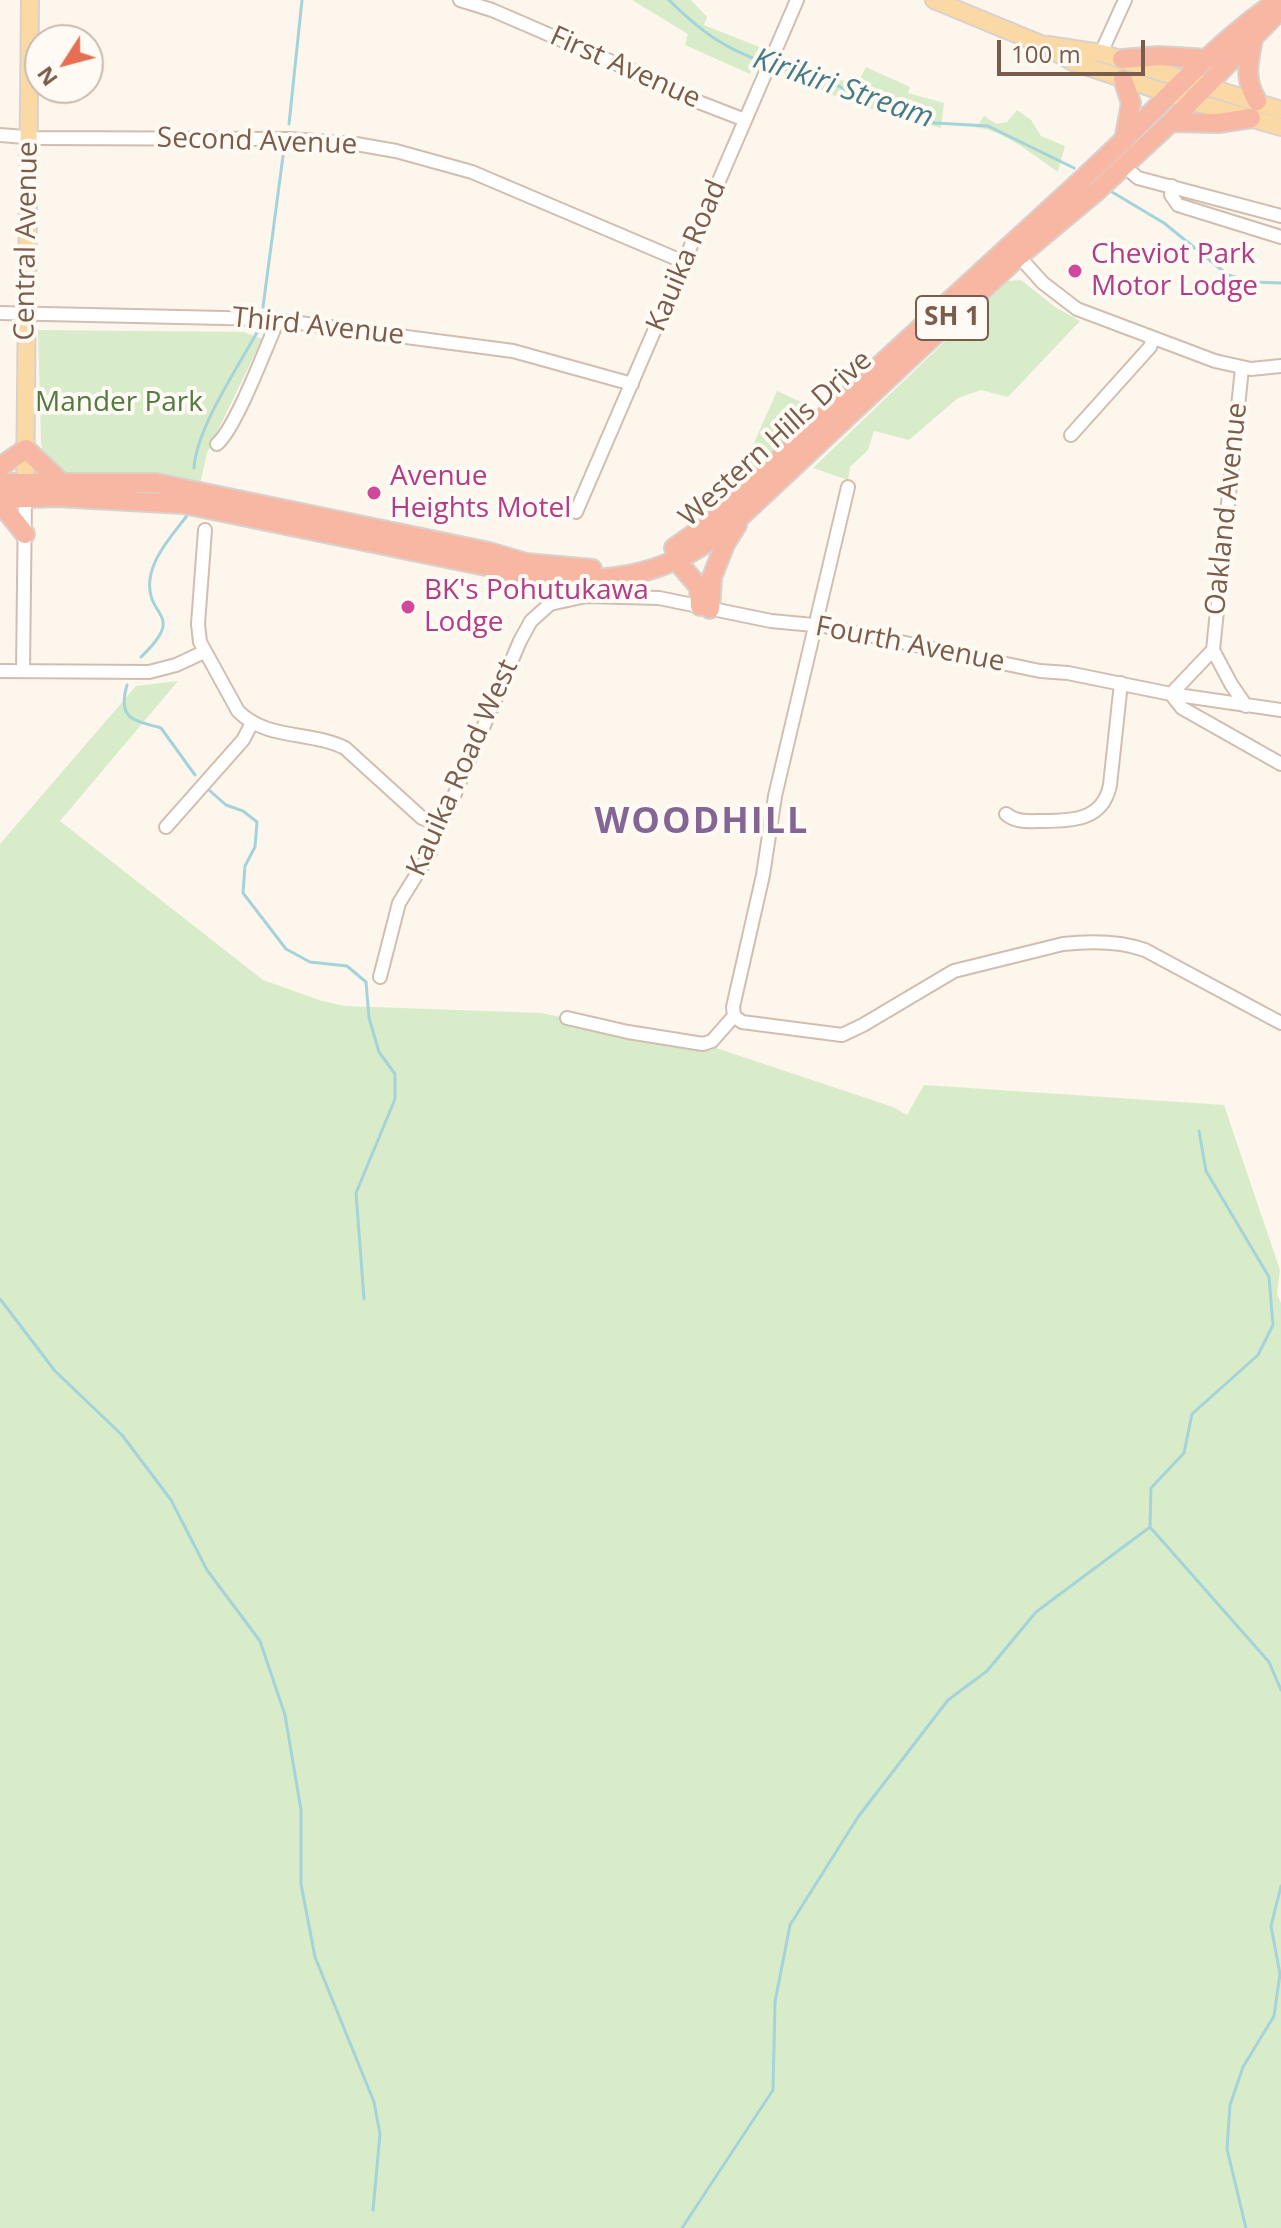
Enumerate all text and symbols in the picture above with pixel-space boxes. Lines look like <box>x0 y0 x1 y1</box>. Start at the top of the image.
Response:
street label: First Avenue <box>545 20 705 116</box>
north arrow <box>24 24 104 104</box>
scale bar <box>1001 24 1149 74</box>
text: 100 m <box>1011 37 1081 70</box>
water label: Kirikiri Stream <box>748 41 938 137</box>
text: N <box>29 61 64 93</box>
street label: Second Avenue <box>156 122 358 162</box>
street label: Central Avenue <box>8 141 46 341</box>
street label: Kauika Road <box>640 175 734 337</box>
place label: Cheviot Park Motor Lodge <box>1091 238 1258 304</box>
marker: Cheviot Park Motor Lodge <box>1066 262 1084 280</box>
road number: SH 1 <box>916 296 988 340</box>
street label: Third Avenue <box>230 301 406 353</box>
street label: Western Hills Drive <box>673 344 879 534</box>
park label: Mander Park <box>35 386 203 420</box>
street label: Oakland Avenue <box>1199 401 1255 617</box>
place label: Avenue Heights Motel <box>390 460 571 526</box>
marker: Avenue Heights Motel <box>365 484 383 502</box>
place label: BK's Pohutukawa Lodge <box>424 574 649 640</box>
marker: BK's Pohutukawa Lodge <box>399 598 417 616</box>
street label: Fourth Avenue <box>813 610 1007 680</box>
street label: Kauika Road West <box>400 655 526 881</box>
district label: WOODHILL <box>595 801 809 845</box>

